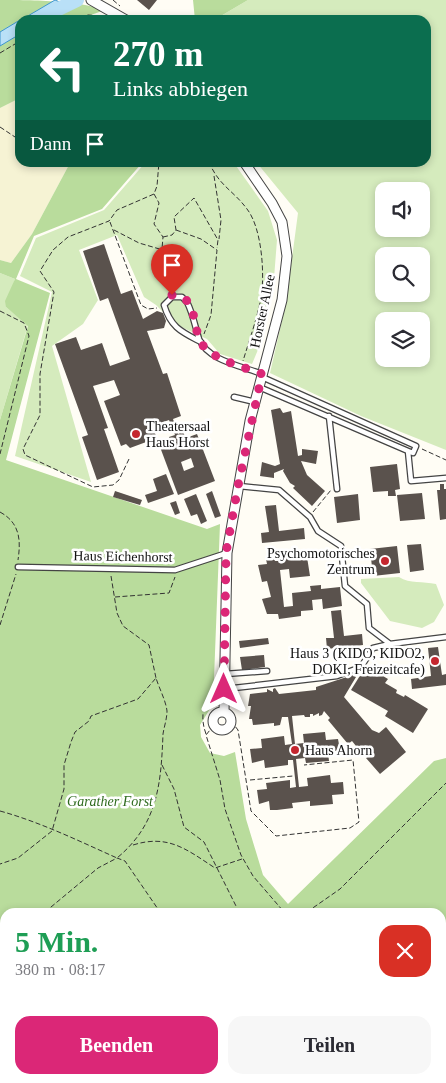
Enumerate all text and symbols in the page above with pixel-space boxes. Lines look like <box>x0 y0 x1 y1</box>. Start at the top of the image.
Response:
icon: left <box>30 35 95 100</box>
text: 270 m <box>113 35 203 74</box>
text: Links abbiegen <box>113 76 248 101</box>
icon: arrive <box>81 130 109 158</box>
text: Dann <box>30 133 71 154</box>
map controls <box>375 182 430 367</box>
button: sound <box>375 182 430 237</box>
pin <box>151 244 193 295</box>
button: search <box>375 247 430 302</box>
icon: arrive <box>158 251 186 279</box>
street label: Horster Allee <box>247 273 278 349</box>
button: layers <box>375 312 430 367</box>
place label: Theatersaal Haus Horst <box>146 419 211 450</box>
marker: Theatersaal Haus Horst <box>130 428 142 440</box>
place label: Psychomotorisches Zentrum <box>267 546 375 577</box>
street label: Haus Eichenhorst <box>73 548 173 565</box>
marker: Psychomotorisches Zentrum <box>379 555 391 567</box>
place label: Haus 3 (KIDO, KIDO2, DOKI, Freizeitcafe) <box>290 646 425 678</box>
marker: Haus 3 (KIDO, KIDO2, DOKI, Freizeitcafe) <box>429 655 441 667</box>
position arrow <box>197 662 249 714</box>
place label: Haus Ahorn <box>305 743 372 758</box>
marker: Haus Ahorn <box>289 744 301 756</box>
park label: Garather Forst <box>67 794 154 809</box>
text: 5 Min. <box>15 925 98 958</box>
button: close <box>379 925 431 977</box>
text: 380 m · 08:17 <box>15 961 105 978</box>
button: Beenden <box>15 1016 218 1074</box>
button: Teilen <box>228 1016 431 1074</box>

